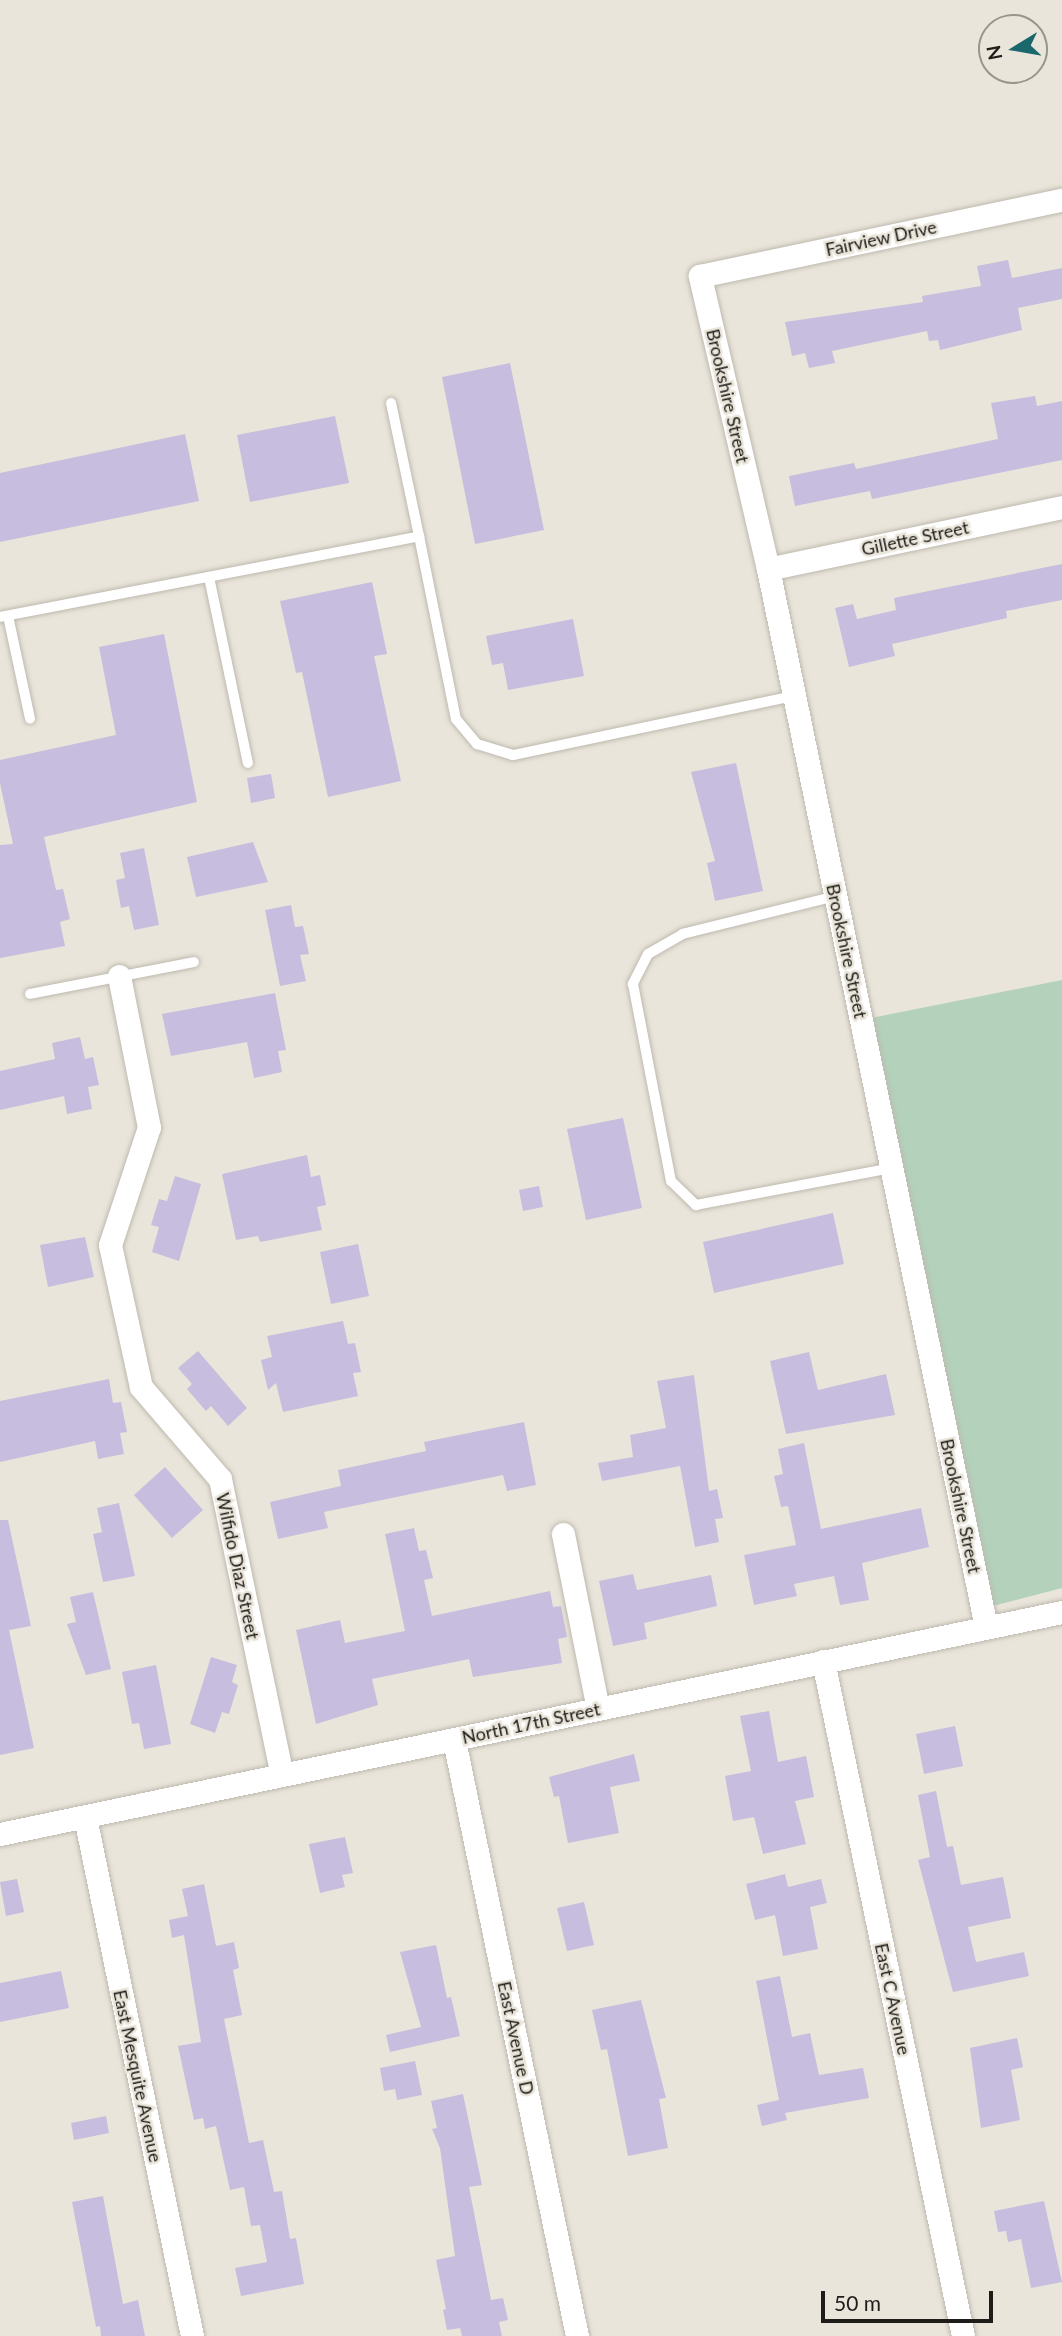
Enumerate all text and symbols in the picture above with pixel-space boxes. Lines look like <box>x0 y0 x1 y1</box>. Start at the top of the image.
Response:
north arrow <box>978 14 1048 84</box>
text: N <box>981 43 1007 62</box>
street label: Fairview Drive <box>823 216 939 260</box>
street label: Brookshire Street <box>702 327 754 465</box>
street label: Gillette Street <box>859 516 971 560</box>
street label: Brookshire Street <box>822 882 872 1020</box>
street label: Brookshire Street <box>936 1437 986 1575</box>
street label: Wilfido Diaz Street <box>212 1491 264 1641</box>
street label: North 17th Street <box>460 1698 602 1748</box>
street label: East C Avenue <box>871 1941 915 2057</box>
street label: East Avenue D <box>493 1979 539 2097</box>
street label: East Mesquite Avenue <box>109 1987 167 2165</box>
scale bar <box>824 2276 996 2320</box>
text: 50 m <box>834 2290 881 2315</box>

